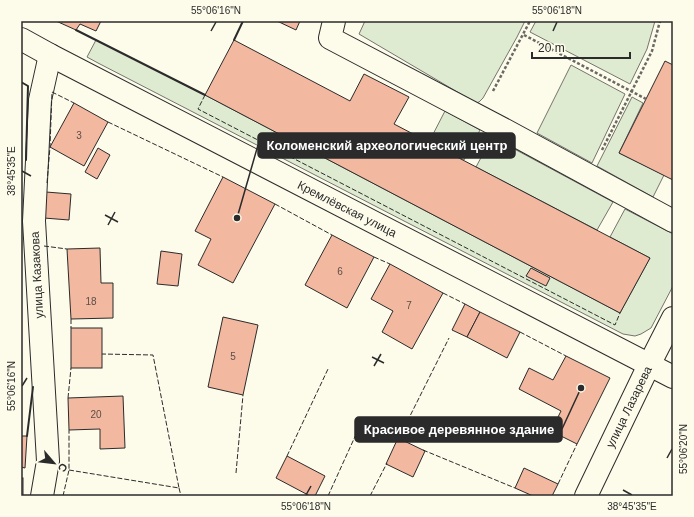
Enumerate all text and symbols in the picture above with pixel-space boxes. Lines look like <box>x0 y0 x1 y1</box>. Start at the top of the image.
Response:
text: 55°06'16"N <box>191 5 241 16</box>
text: 55°06'18"N <box>532 5 582 16</box>
scale bar <box>532 34 630 60</box>
text: 20 m <box>538 41 565 55</box>
house number: 3 <box>76 130 82 141</box>
callout: Коломенский археологический центр <box>258 133 515 158</box>
text: Коломенский археологический центр <box>267 138 508 153</box>
text: 38°45'35"E <box>6 146 17 196</box>
street label: Кремлёвская улица <box>295 178 399 240</box>
street label: улица Казакова <box>28 231 46 319</box>
house number: 6 <box>337 266 343 277</box>
house number: 18 <box>85 296 97 307</box>
house number: 7 <box>406 300 412 311</box>
house number: 5 <box>230 351 236 362</box>
text: 55°06'16"N <box>6 361 17 411</box>
street label: улица Лазарева <box>603 364 655 450</box>
house number: 20 <box>90 409 102 420</box>
callout: Красивое деревянное здание <box>355 417 562 442</box>
text: Красивое деревянное здание <box>364 422 554 437</box>
text: 55°06'20"N <box>678 424 689 474</box>
north arrow <box>34 443 74 483</box>
text: С <box>56 461 70 474</box>
text: 55°06'18"N <box>281 501 331 512</box>
text: 38°45'35"E <box>607 501 657 512</box>

